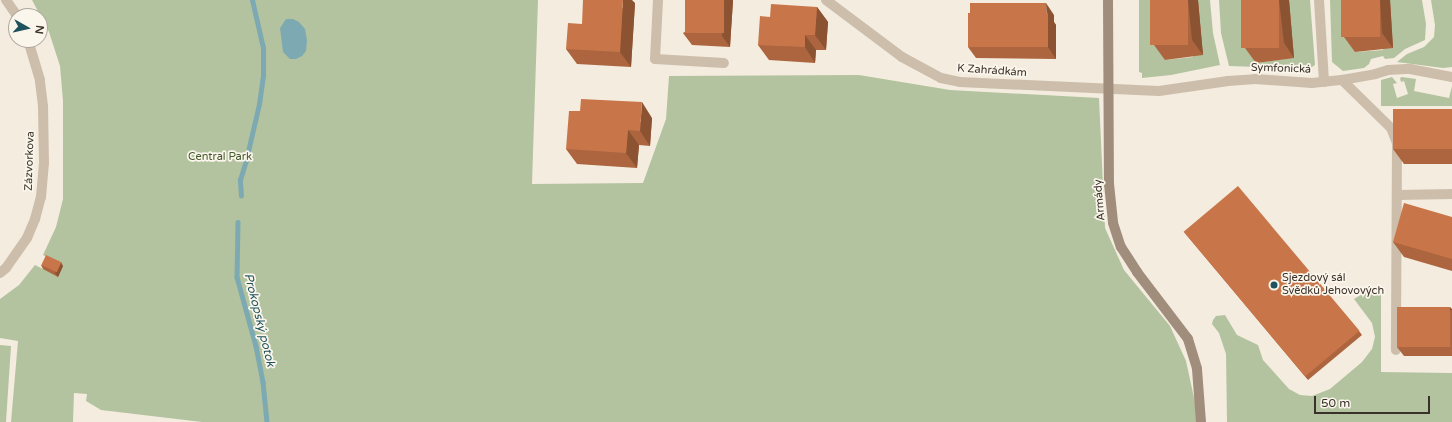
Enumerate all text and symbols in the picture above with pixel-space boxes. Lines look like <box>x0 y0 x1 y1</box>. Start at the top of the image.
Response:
north arrow <box>8 8 48 48</box>
text: N <box>32 24 46 35</box>
street label: Symfonická <box>1251 61 1311 77</box>
street label: K Zahrádkám <box>957 62 1027 80</box>
street label: Zázvorkova <box>22 131 38 191</box>
park label: Central Park <box>188 150 252 164</box>
street label: Armády <box>1092 179 1108 221</box>
water label: Prokopský potok <box>240 272 278 368</box>
place label: Sjezdový sál Svědků Jehovových <box>1282 272 1384 298</box>
marker: Sjezdový sál Svědků Jehovových <box>1269 280 1279 290</box>
scale bar <box>1316 388 1432 414</box>
text: 50 m <box>1321 396 1350 410</box>

